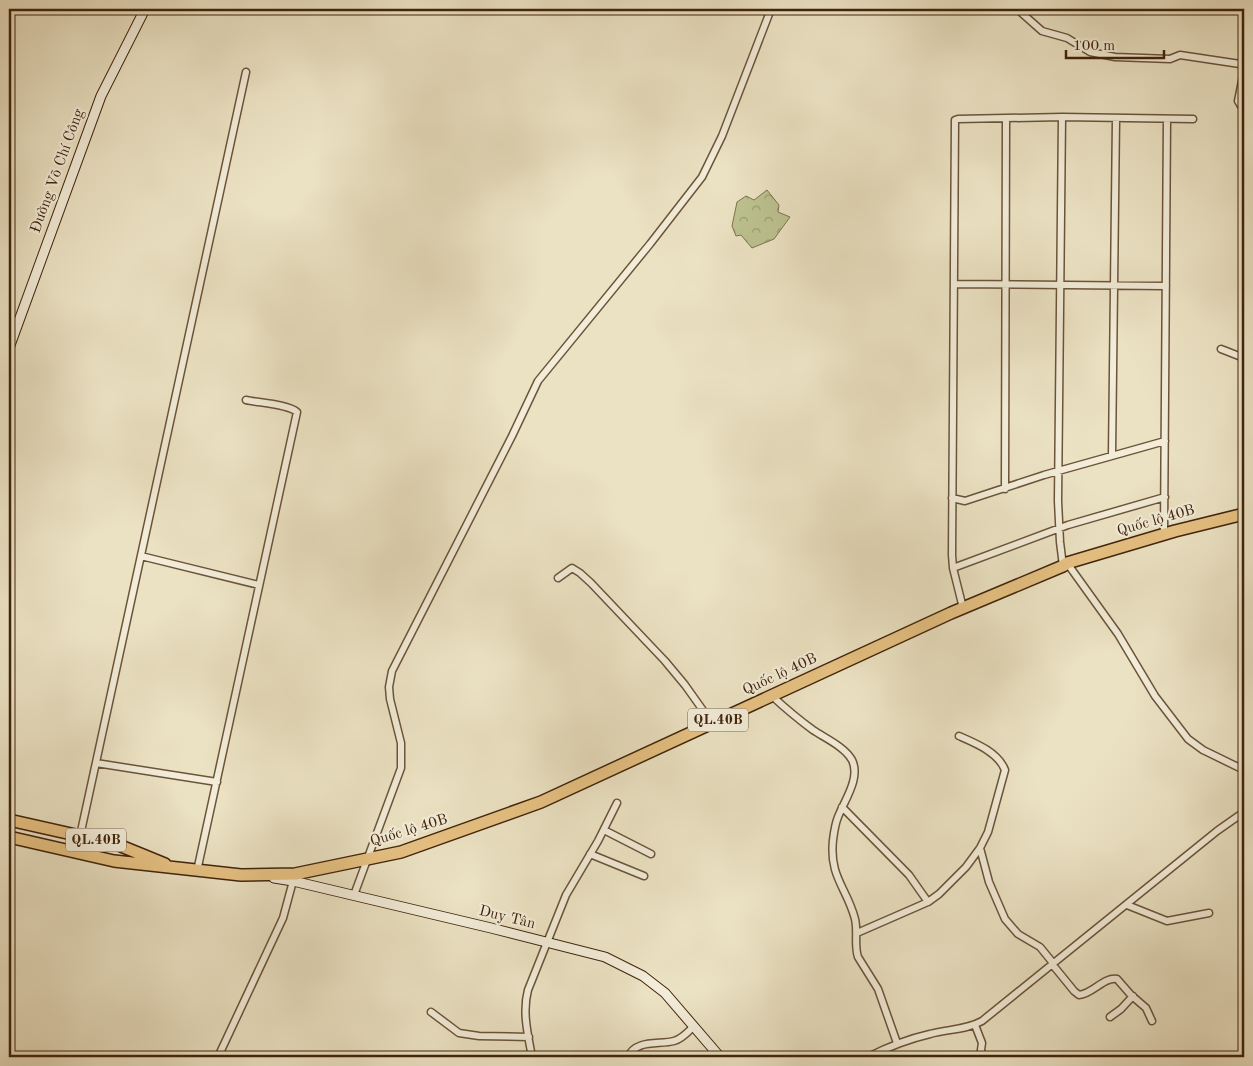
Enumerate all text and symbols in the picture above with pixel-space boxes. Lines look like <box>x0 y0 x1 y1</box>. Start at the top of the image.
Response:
scale bar <box>1066 28 1163 60</box>
text: 100 m <box>1073 39 1115 54</box>
street label: Đường Võ Chí Công <box>29 107 87 235</box>
street label: Quốc lộ 40B <box>1115 502 1197 539</box>
street label: Quốc lộ 40B <box>740 650 819 699</box>
road number: QL.40B <box>688 708 748 732</box>
street label: Quốc lộ 40B <box>368 811 450 850</box>
road number: QL.40B <box>66 828 126 852</box>
street label: Duy Tân <box>477 904 537 932</box>

